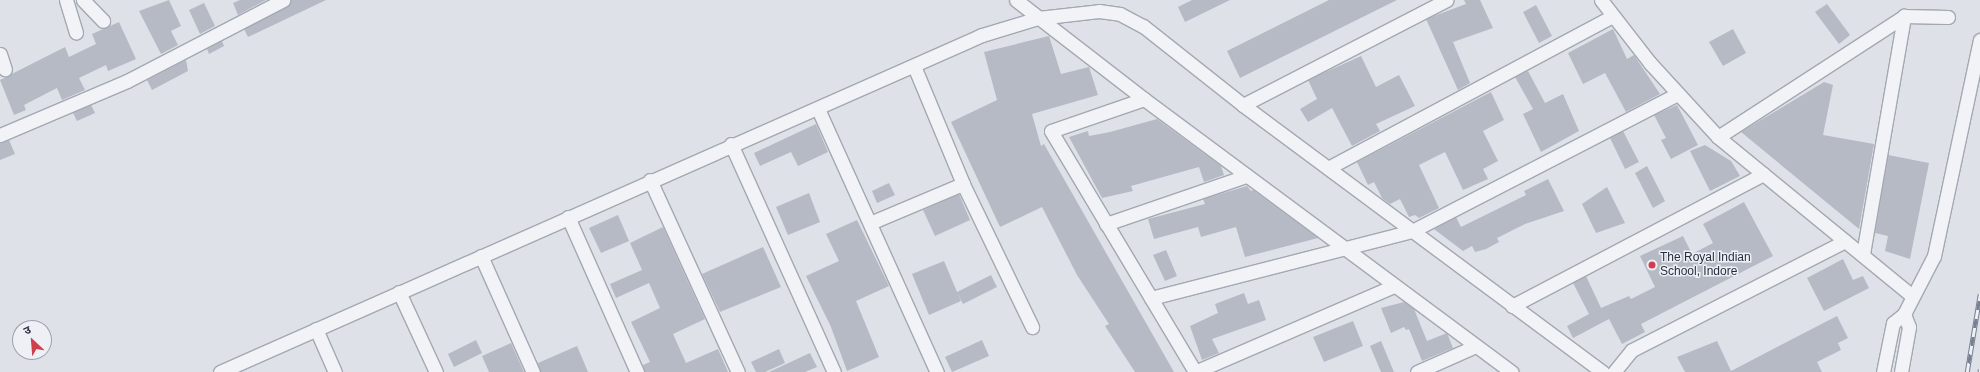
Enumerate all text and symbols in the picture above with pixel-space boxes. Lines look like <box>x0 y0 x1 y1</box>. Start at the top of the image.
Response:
place label: The Royal Indian School, Indore <box>1660 251 1751 279</box>
marker: The Royal Indian School, Indore <box>1647 260 1657 270</box>
north arrow <box>12 320 52 360</box>
text: उ <box>22 323 33 337</box>

